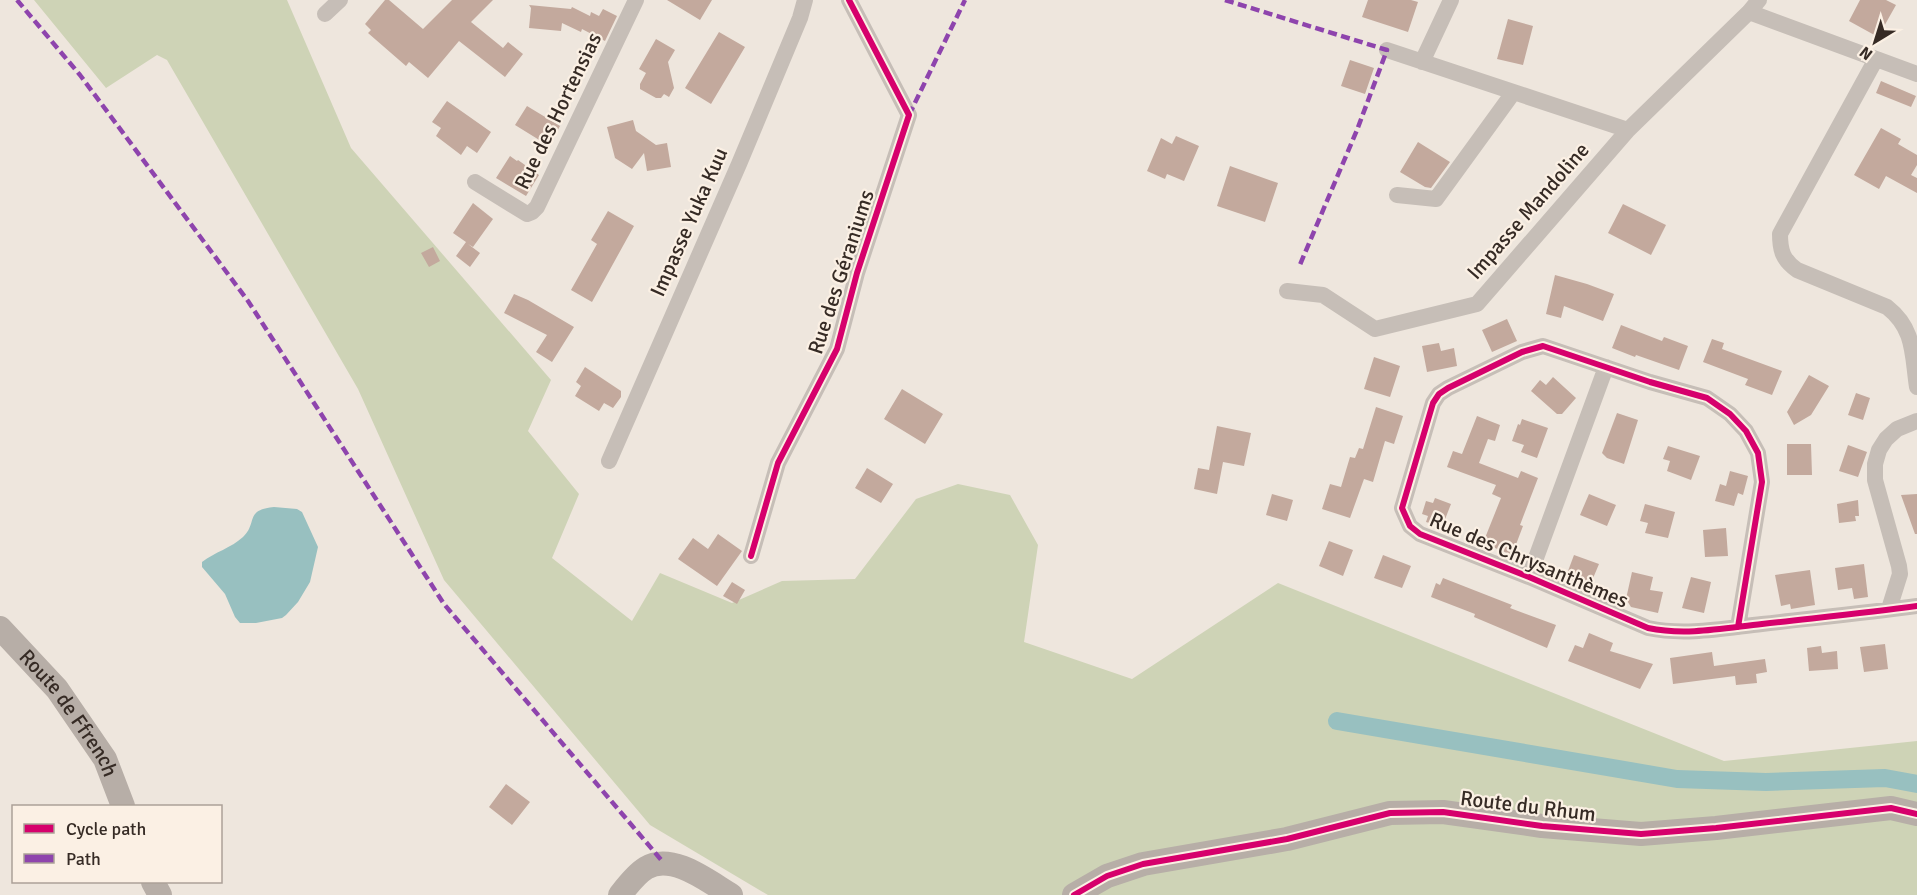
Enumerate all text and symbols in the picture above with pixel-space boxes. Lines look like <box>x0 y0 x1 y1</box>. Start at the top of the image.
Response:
north arrow <box>1845 12 1905 72</box>
street label: Rue des Hortensias <box>509 28 607 194</box>
text: N <box>1856 42 1877 64</box>
street label: Impasse Mandoline <box>1461 137 1595 285</box>
street label: Impasse Yuka Kuu <box>645 144 733 300</box>
street label: Rue des Géraniums <box>802 187 880 357</box>
street label: Rue des Chrysanthèmes <box>1426 506 1632 614</box>
street label: Route de Ffrench <box>14 644 124 780</box>
street label: Route du Rhum <box>1459 785 1597 827</box>
legend <box>12 805 222 883</box>
text: Cycle path <box>66 818 146 840</box>
text: Path <box>66 848 101 870</box>

